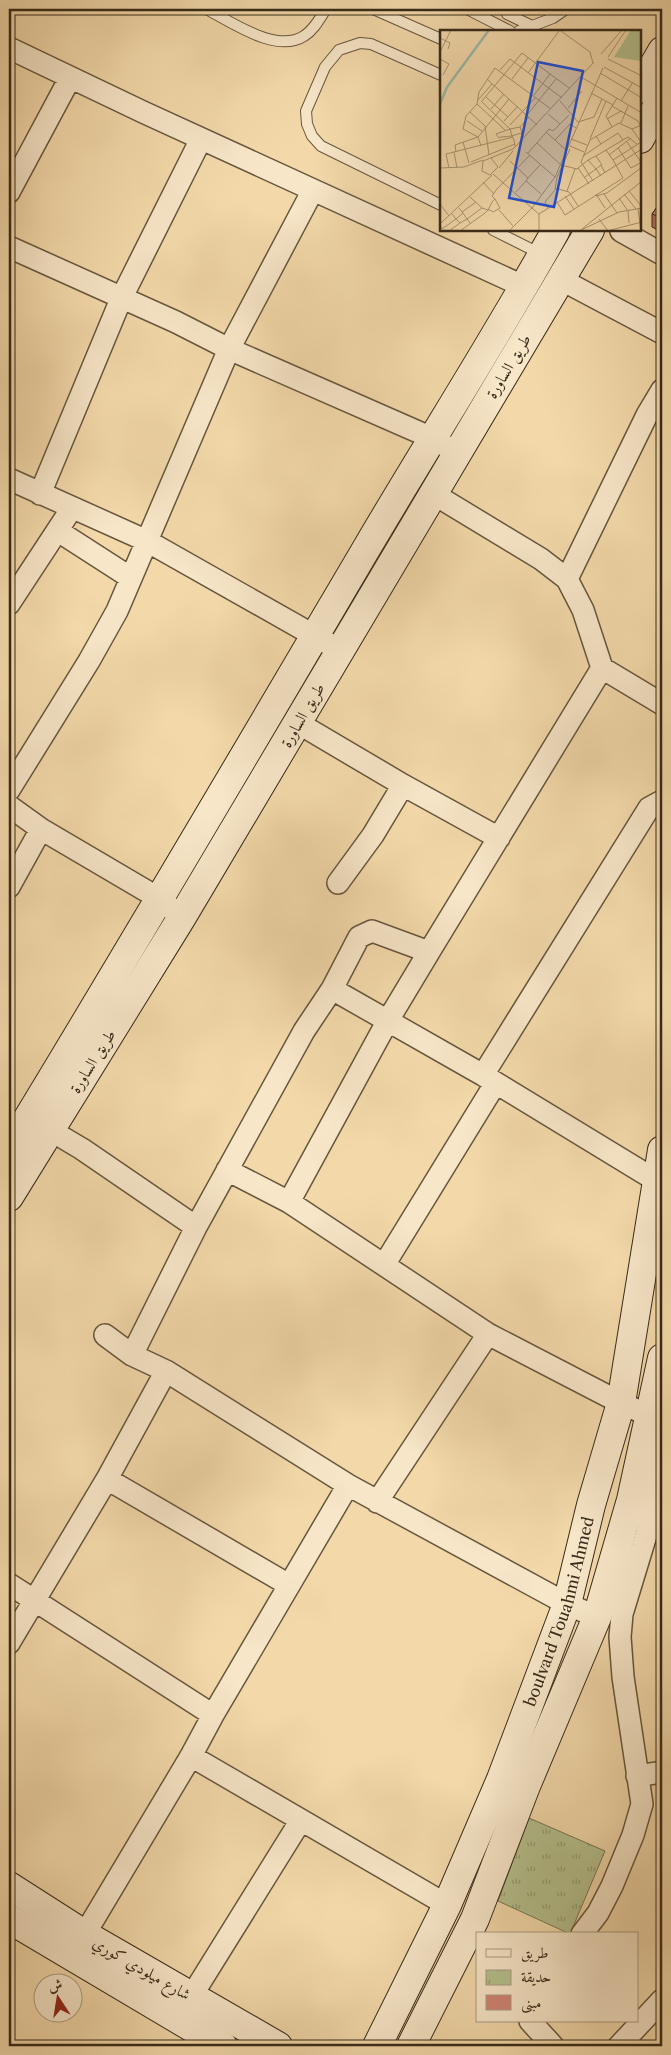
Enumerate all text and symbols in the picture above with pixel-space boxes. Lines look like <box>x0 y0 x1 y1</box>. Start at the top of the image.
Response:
inset map <box>440 30 641 231</box>
street label: طريق الساورة <box>481 330 536 402</box>
street label: طريق الساورة <box>276 679 329 751</box>
street label: طريق الساورة <box>65 1025 120 1097</box>
street label: boulvard Touahmi Ahmed <box>519 1514 598 1709</box>
street label: شارع ميلودي كوري <box>87 1932 195 2008</box>
legend <box>476 1932 638 2022</box>
text: طريق <box>521 1943 548 1963</box>
text: حديقة <box>521 1967 551 1986</box>
north arrow <box>32 1972 82 2022</box>
text: ش <box>47 1975 64 1996</box>
text: مبنى <box>521 1993 541 2014</box>

